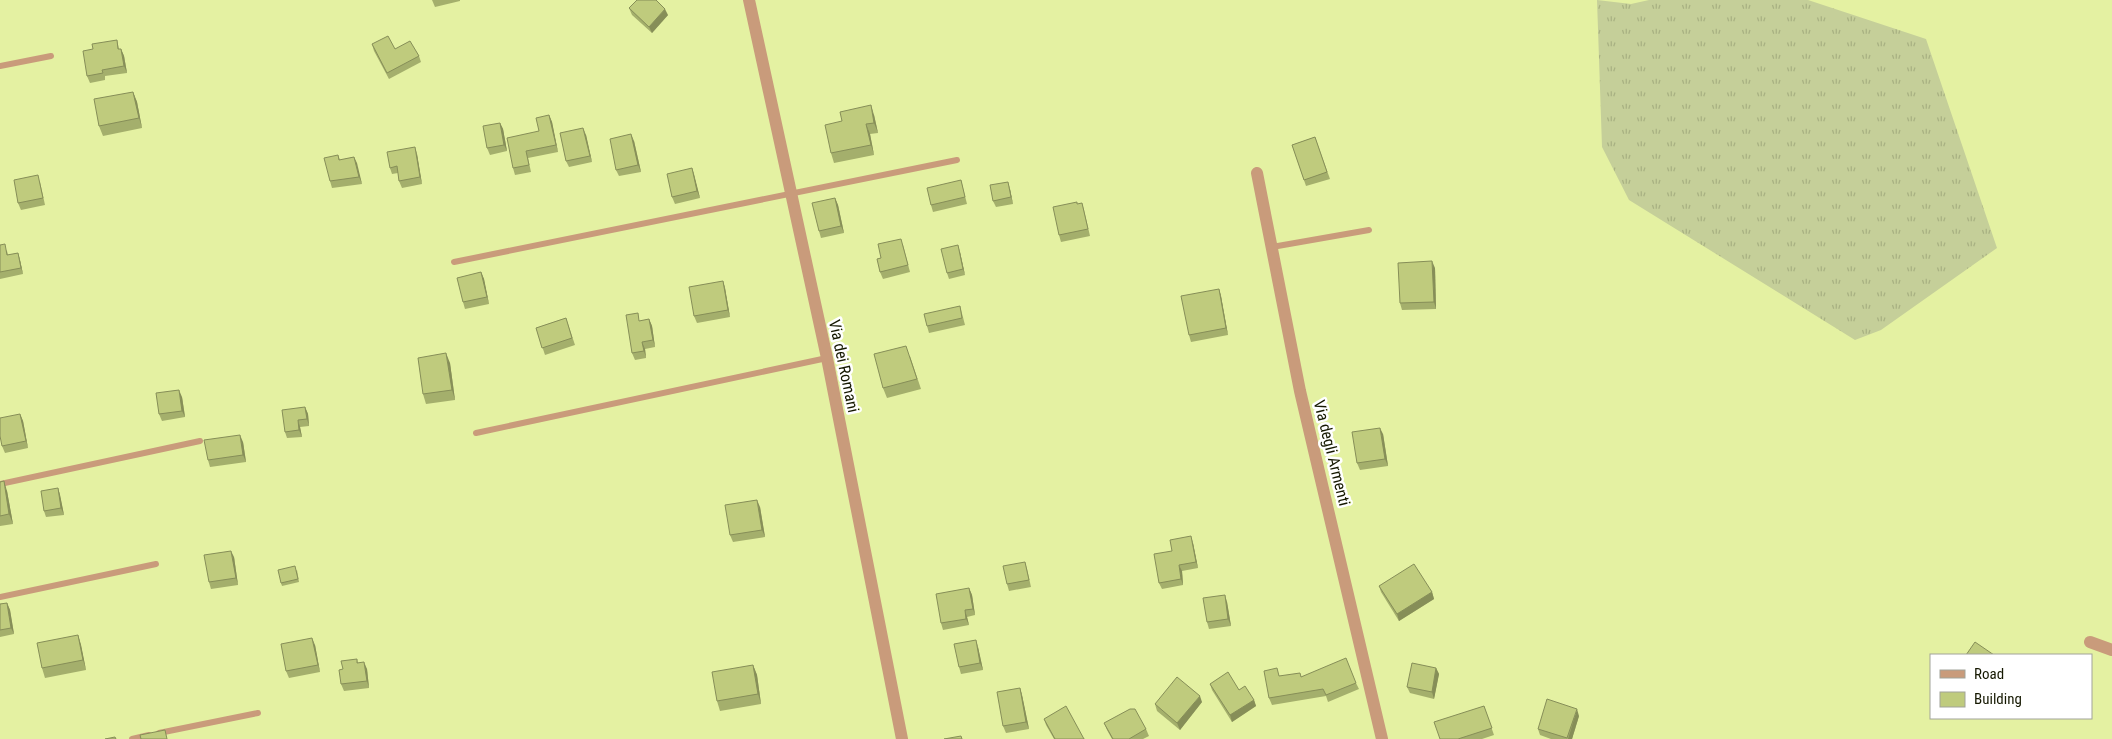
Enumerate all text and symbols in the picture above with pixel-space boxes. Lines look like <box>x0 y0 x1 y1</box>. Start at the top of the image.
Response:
street label: Via dei Romani <box>825 318 863 414</box>
street label: Via degli Armenti <box>1310 398 1354 508</box>
legend <box>1930 654 2092 719</box>
text: Road <box>1974 665 2004 683</box>
text: Building <box>1974 690 2022 708</box>

